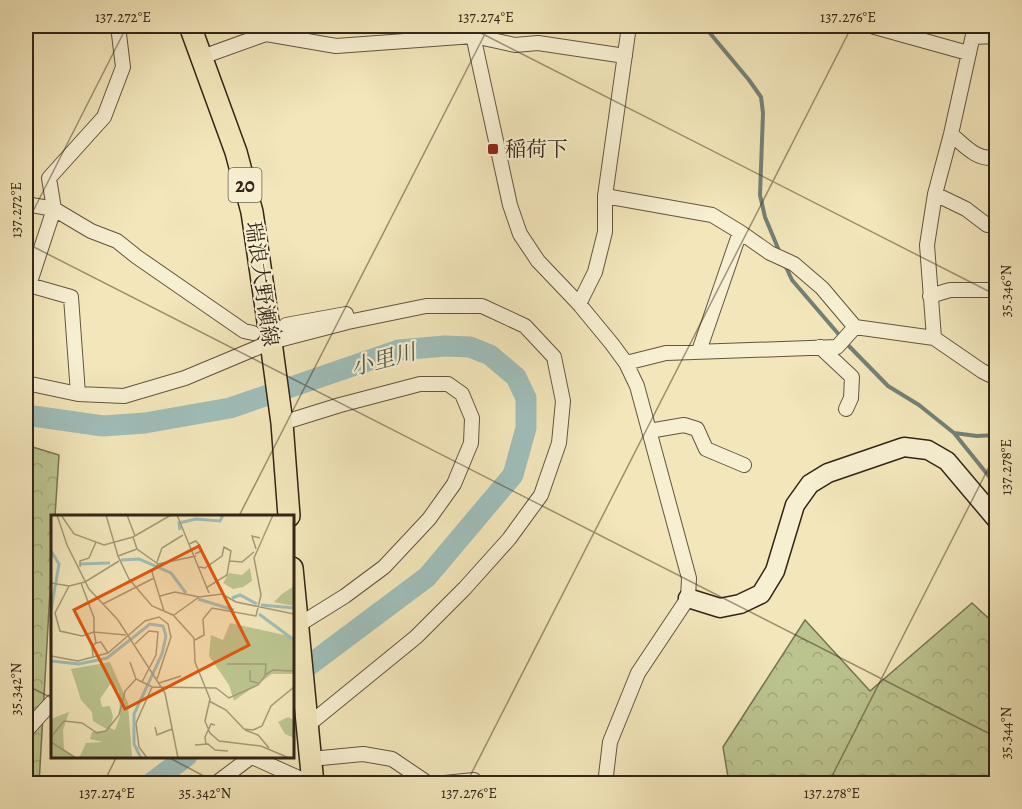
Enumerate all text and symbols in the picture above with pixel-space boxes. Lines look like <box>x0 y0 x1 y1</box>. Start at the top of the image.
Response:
text: 137.272°E <box>95 7 151 27</box>
text: 137.274°E <box>458 7 514 27</box>
text: 137.276°E <box>820 7 876 27</box>
place label: 稲荷下 <box>505 135 568 163</box>
marker: 稲荷下 <box>486 142 500 156</box>
road number: 20 <box>228 168 262 202</box>
text: 137.272°E <box>6 182 26 238</box>
street label: 瑞浪大野瀬線 <box>239 220 285 348</box>
text: 35.346°N <box>996 265 1016 317</box>
water label: 小里川 <box>347 336 421 383</box>
text: 137.278°E <box>996 439 1016 495</box>
inset map <box>51 515 294 758</box>
text: 35.342°N <box>6 662 26 715</box>
text: 35.344°N <box>996 707 1016 759</box>
text: 137.274°E <box>79 783 135 803</box>
text: 35.342°N <box>179 783 232 803</box>
text: 137.276°E <box>441 783 497 803</box>
text: 137.278°E <box>804 783 860 803</box>

